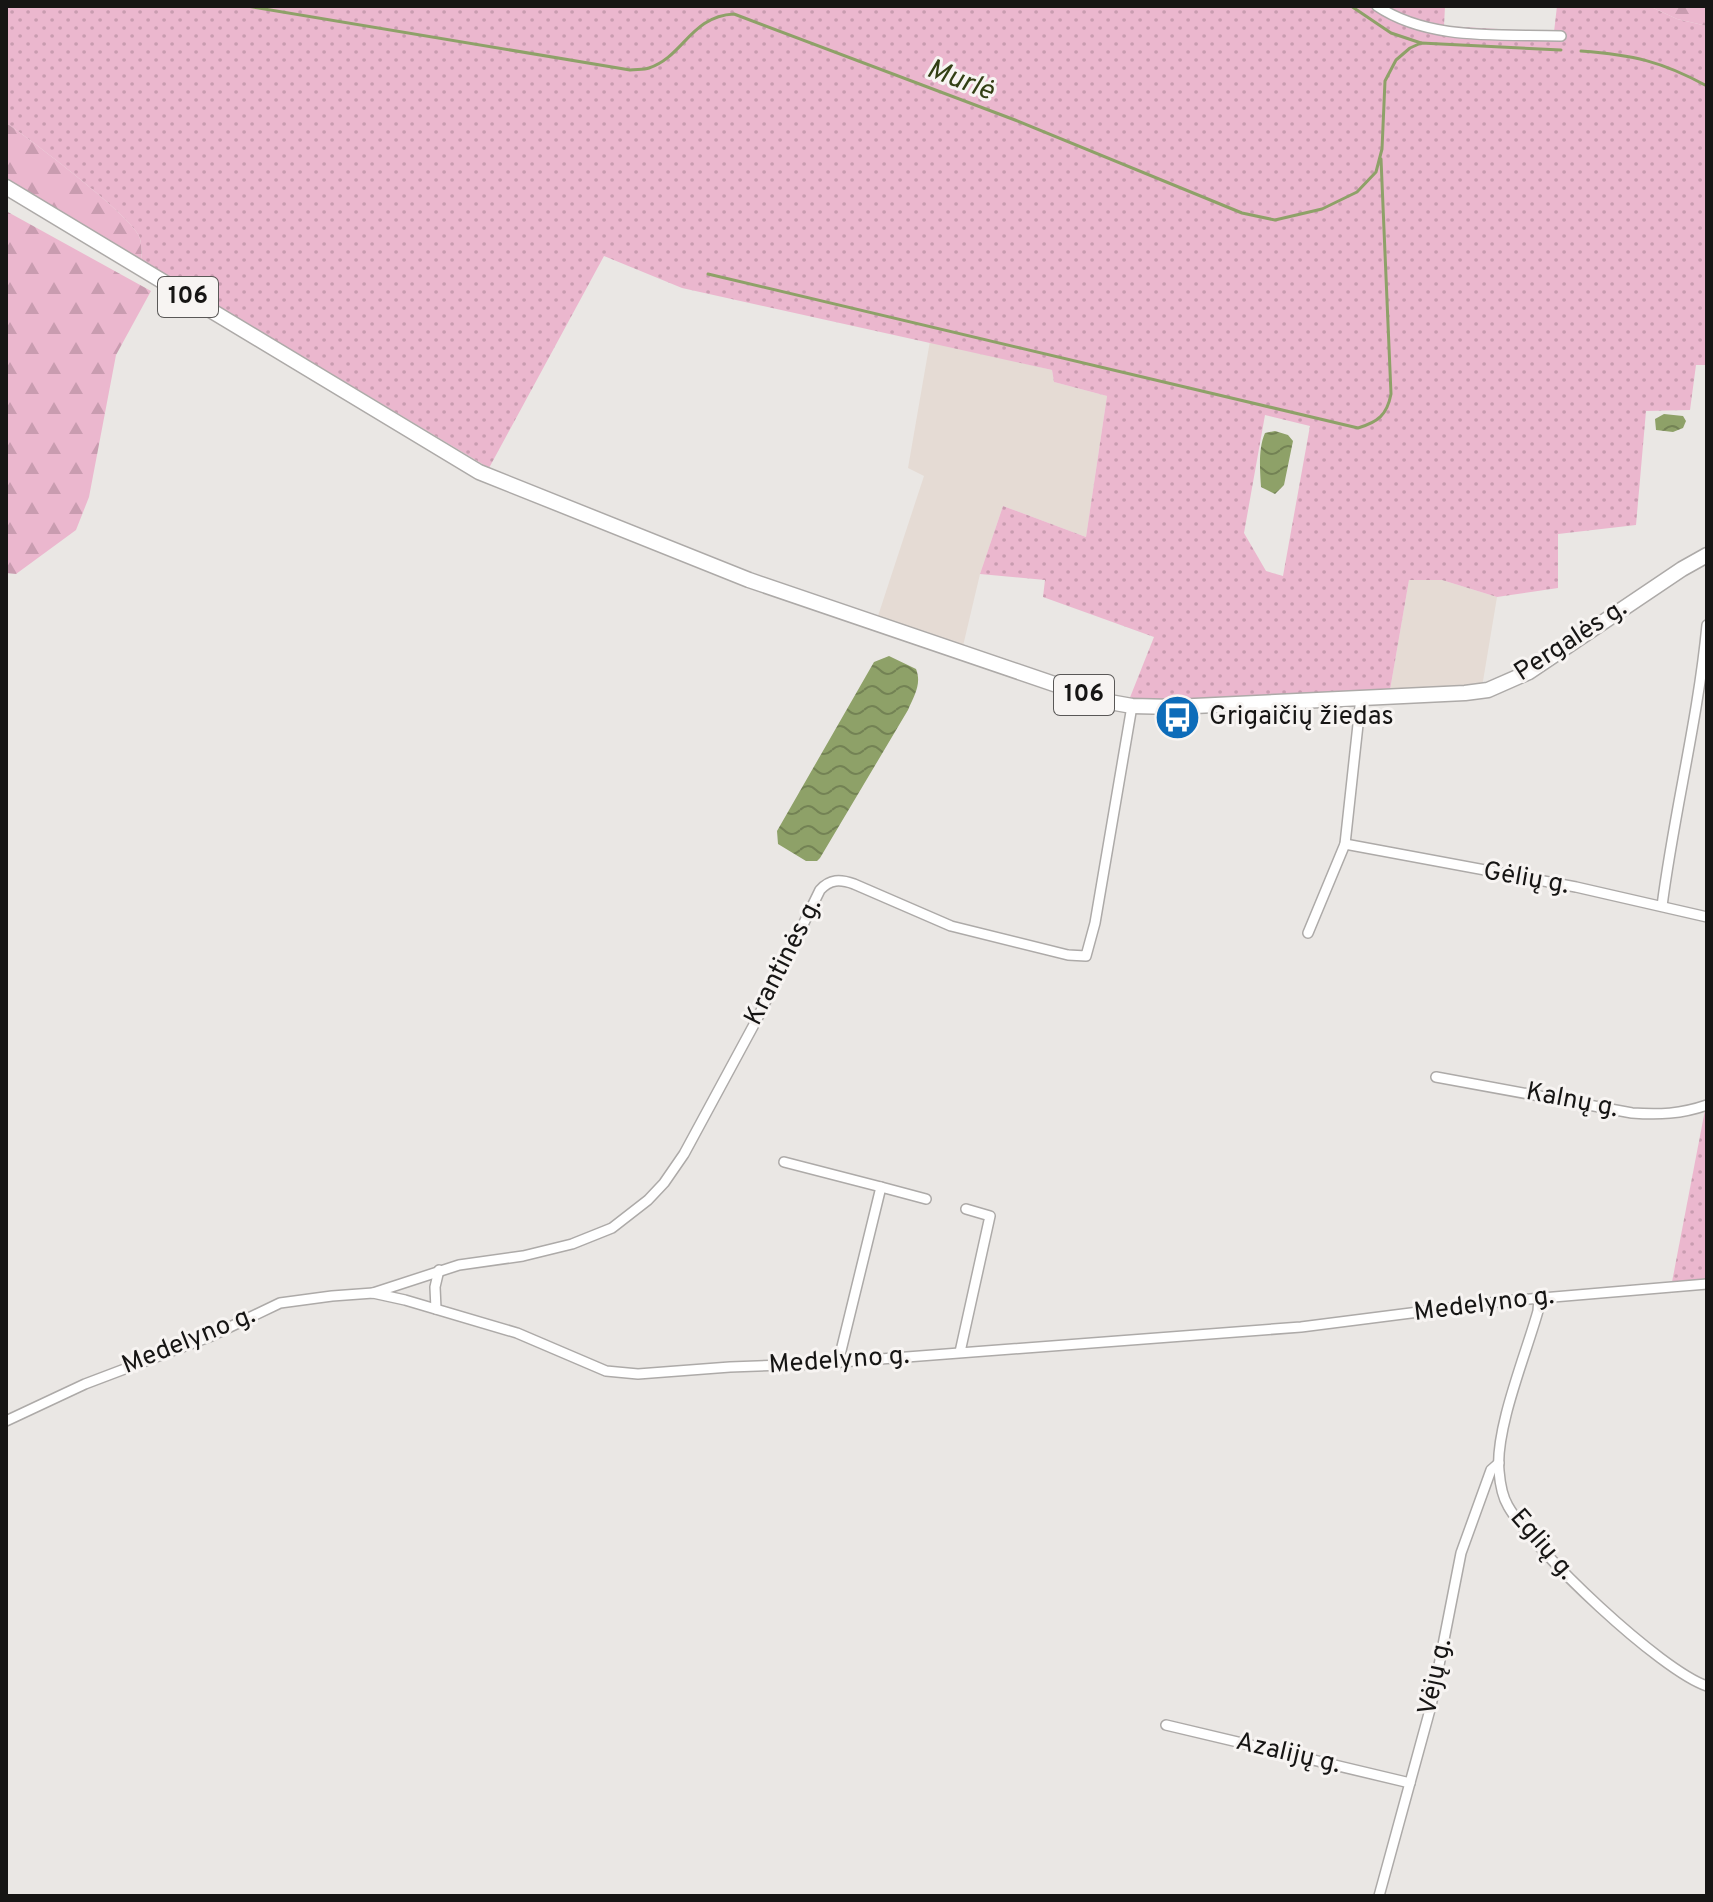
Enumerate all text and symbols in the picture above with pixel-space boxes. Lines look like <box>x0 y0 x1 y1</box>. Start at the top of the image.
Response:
water label: Murlė <box>921 52 999 110</box>
road number: 106 <box>158 277 218 317</box>
street label: Pergalės g. <box>1508 592 1634 690</box>
road number: 106 <box>1054 675 1114 715</box>
bus stop icon: Grigaičių žiedas <box>1154 693 1202 741</box>
place label: Grigaičių žiedas <box>1209 701 1394 734</box>
street label: Gėlių g. <box>1481 855 1571 903</box>
street label: Krantinės g. <box>738 893 830 1031</box>
street label: Kalnų g. <box>1523 1076 1621 1126</box>
street label: Medelyno g. <box>1412 1280 1556 1330</box>
street label: Medelyno g. <box>117 1299 261 1383</box>
street label: Medelyno g. <box>768 1340 910 1382</box>
street label: Eglių g. <box>1502 1503 1582 1587</box>
street label: Vėjų g. <box>1412 1636 1460 1718</box>
street label: Azalijų g. <box>1232 1726 1344 1782</box>

